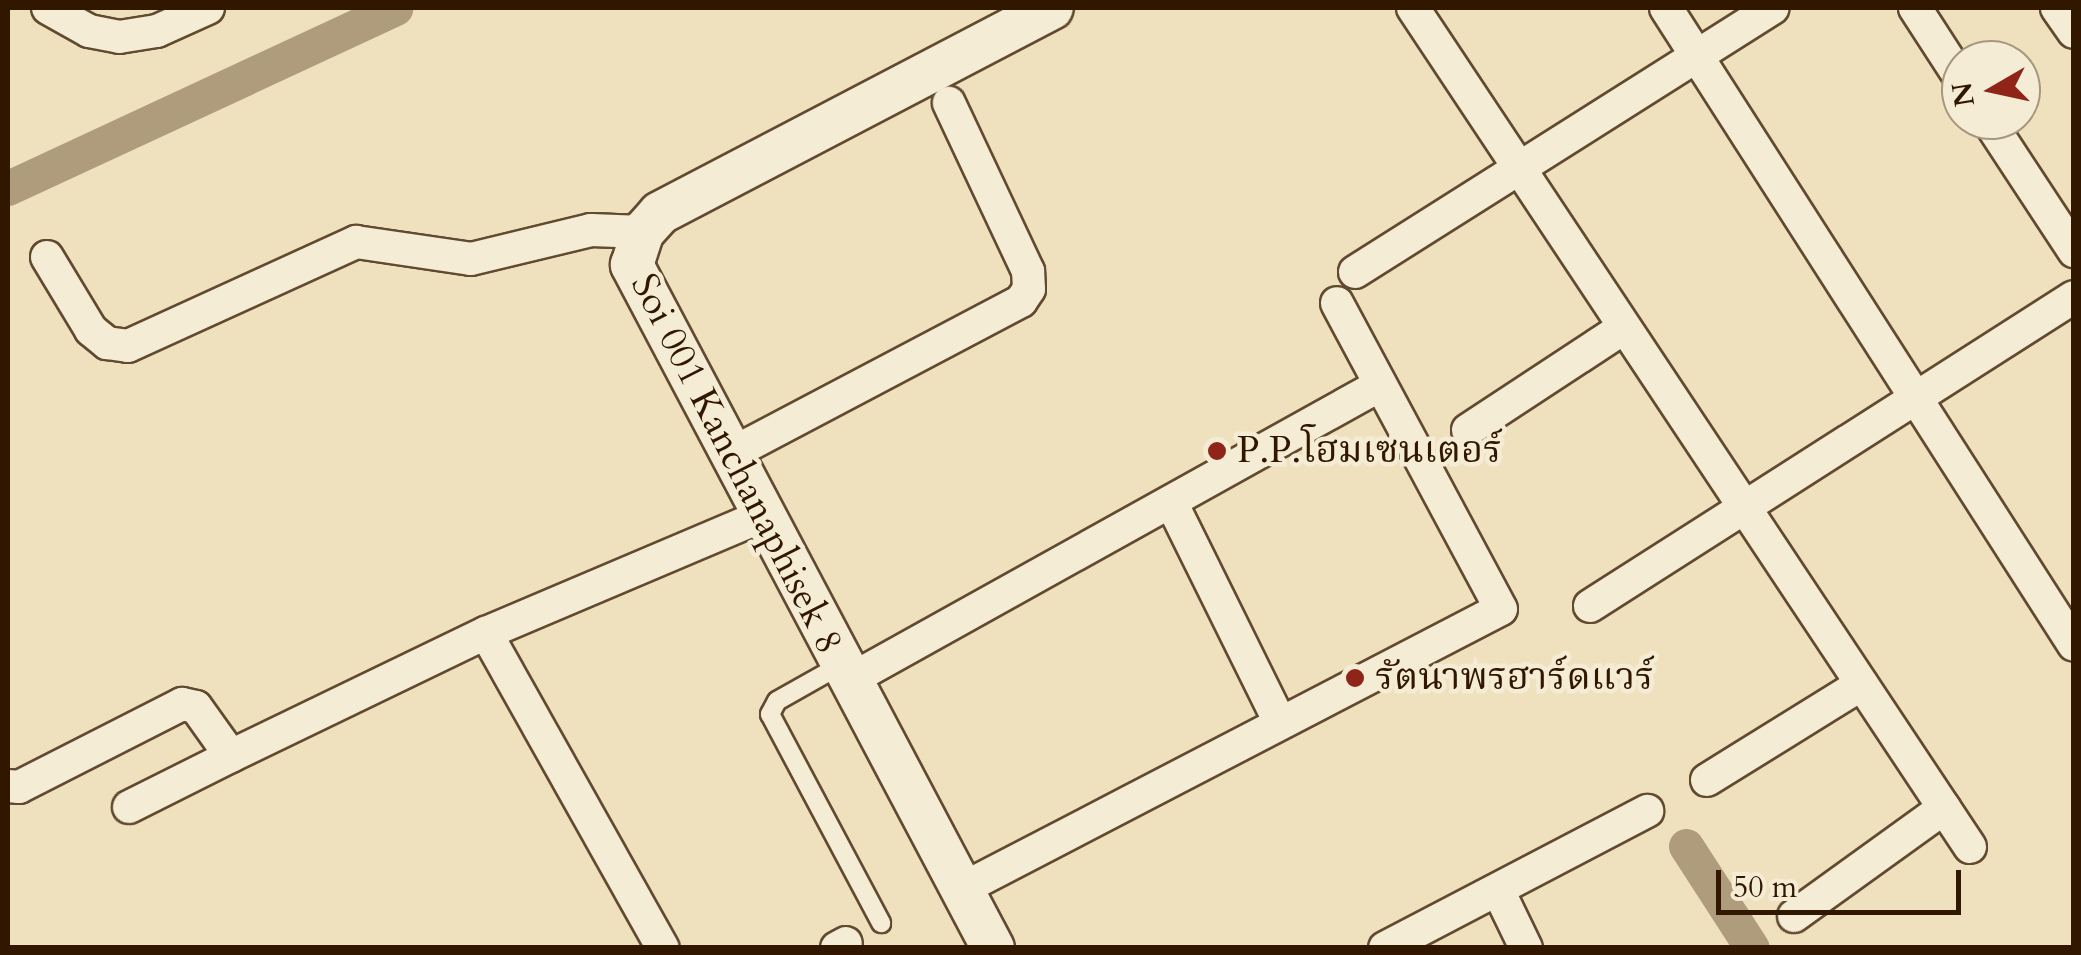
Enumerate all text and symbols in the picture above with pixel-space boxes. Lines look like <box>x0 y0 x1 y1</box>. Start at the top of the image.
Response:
north arrow <box>1941 40 2041 140</box>
text: N <box>1943 79 1984 109</box>
street label: Soi 001 Kanchanaphisek 8 <box>620 267 852 661</box>
place label: P.P.โฮมเซนเตอร์ <box>1237 428 1502 474</box>
marker: P.P.โฮมเซนเตอร์ <box>1206 440 1228 462</box>
place label: รัตนาพรฮาร์ดแวร์ <box>1375 655 1654 701</box>
marker: รัตนาพรฮาร์ดแวร์ <box>1344 667 1366 689</box>
scale bar <box>1721 850 1966 912</box>
text: 50 m <box>1733 867 1797 908</box>

